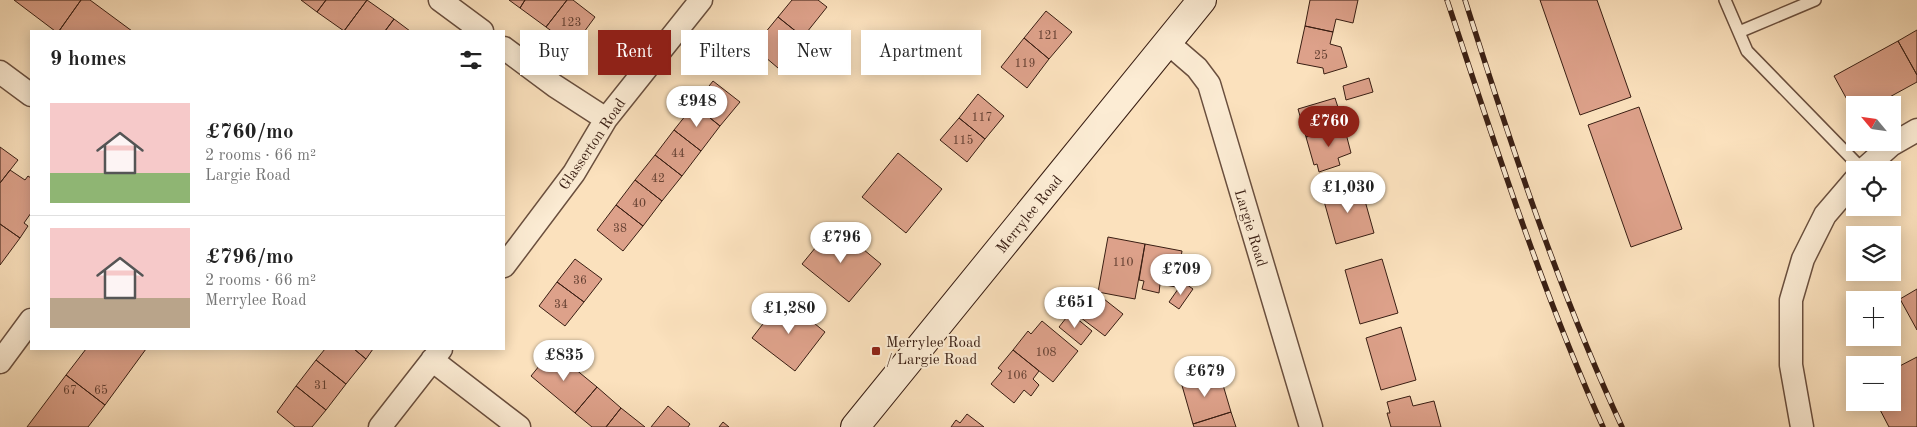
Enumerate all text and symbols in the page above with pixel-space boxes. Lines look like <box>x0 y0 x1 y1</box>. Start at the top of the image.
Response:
house number: 123 <box>561 17 581 29</box>
chip: Buy <box>520 30 588 75</box>
chip: Rent <box>598 30 671 75</box>
chip: Filters <box>681 30 768 75</box>
chip: New <box>778 30 851 75</box>
chip: Apartment <box>861 30 981 75</box>
house number: 121 <box>1038 30 1058 42</box>
icon: filters <box>457 46 485 74</box>
text: 9 homes <box>50 49 126 70</box>
house number: 25 <box>1314 49 1328 62</box>
house number: 119 <box>1015 58 1035 70</box>
pin: £948 <box>667 86 727 128</box>
text: £948 <box>677 94 717 110</box>
street label: Glasserton Road <box>557 96 629 193</box>
north arrow <box>1846 96 1901 151</box>
map controls <box>1846 96 1901 411</box>
pin: £760 <box>1299 106 1359 148</box>
house number: 117 <box>972 112 992 124</box>
text: £760 <box>1309 114 1349 130</box>
text: £760/mo <box>205 122 294 143</box>
icon: home <box>90 123 150 183</box>
house number: 115 <box>953 134 973 147</box>
text: 2 rooms · 66 m² <box>205 148 316 164</box>
house number: 44 <box>671 148 685 160</box>
button: locate <box>1846 161 1901 216</box>
text: Largie Road <box>205 168 291 184</box>
pin: £1,030 <box>1307 172 1389 214</box>
house number: 42 <box>651 173 665 185</box>
street label: Merrylee Road <box>994 173 1066 257</box>
text: £1,030 <box>1321 180 1375 196</box>
street label: Largie Road <box>1231 188 1269 269</box>
house number: 40 <box>632 198 646 210</box>
pin: £796 <box>811 222 871 264</box>
house number: 38 <box>613 223 627 235</box>
button: layers <box>1846 226 1901 281</box>
text: £796 <box>821 230 861 246</box>
text: £796/mo <box>205 247 294 268</box>
icon: home <box>90 248 150 308</box>
pin: £709 <box>1151 254 1211 296</box>
house number: 110 <box>1113 257 1133 269</box>
text: £709 <box>1161 262 1201 278</box>
text: 2 rooms · 66 m² <box>205 273 316 289</box>
house number: 36 <box>573 275 587 287</box>
pin: £651 <box>1045 286 1105 329</box>
button: + <box>1846 291 1901 346</box>
pin: £1,280 <box>748 292 830 335</box>
text: Merrylee Road <box>205 293 307 309</box>
text: £651 <box>1055 295 1095 311</box>
house number: 34 <box>554 299 568 311</box>
text: £1,280 <box>762 301 816 317</box>
place label: Merrylee Road / Largie Road <box>886 336 981 368</box>
pin: £835 <box>534 340 594 382</box>
marker: Merrylee Road / Largie Road <box>870 345 882 357</box>
house number: 108 <box>1036 347 1056 359</box>
text: £835 <box>544 348 584 364</box>
pin: £679 <box>1175 356 1235 398</box>
button: − <box>1846 356 1901 411</box>
text: £679 <box>1185 364 1225 380</box>
house number: 106 <box>1007 370 1027 382</box>
house number: 31 <box>314 380 328 392</box>
house number: 65 <box>94 384 108 397</box>
house number: 67 <box>63 385 77 397</box>

